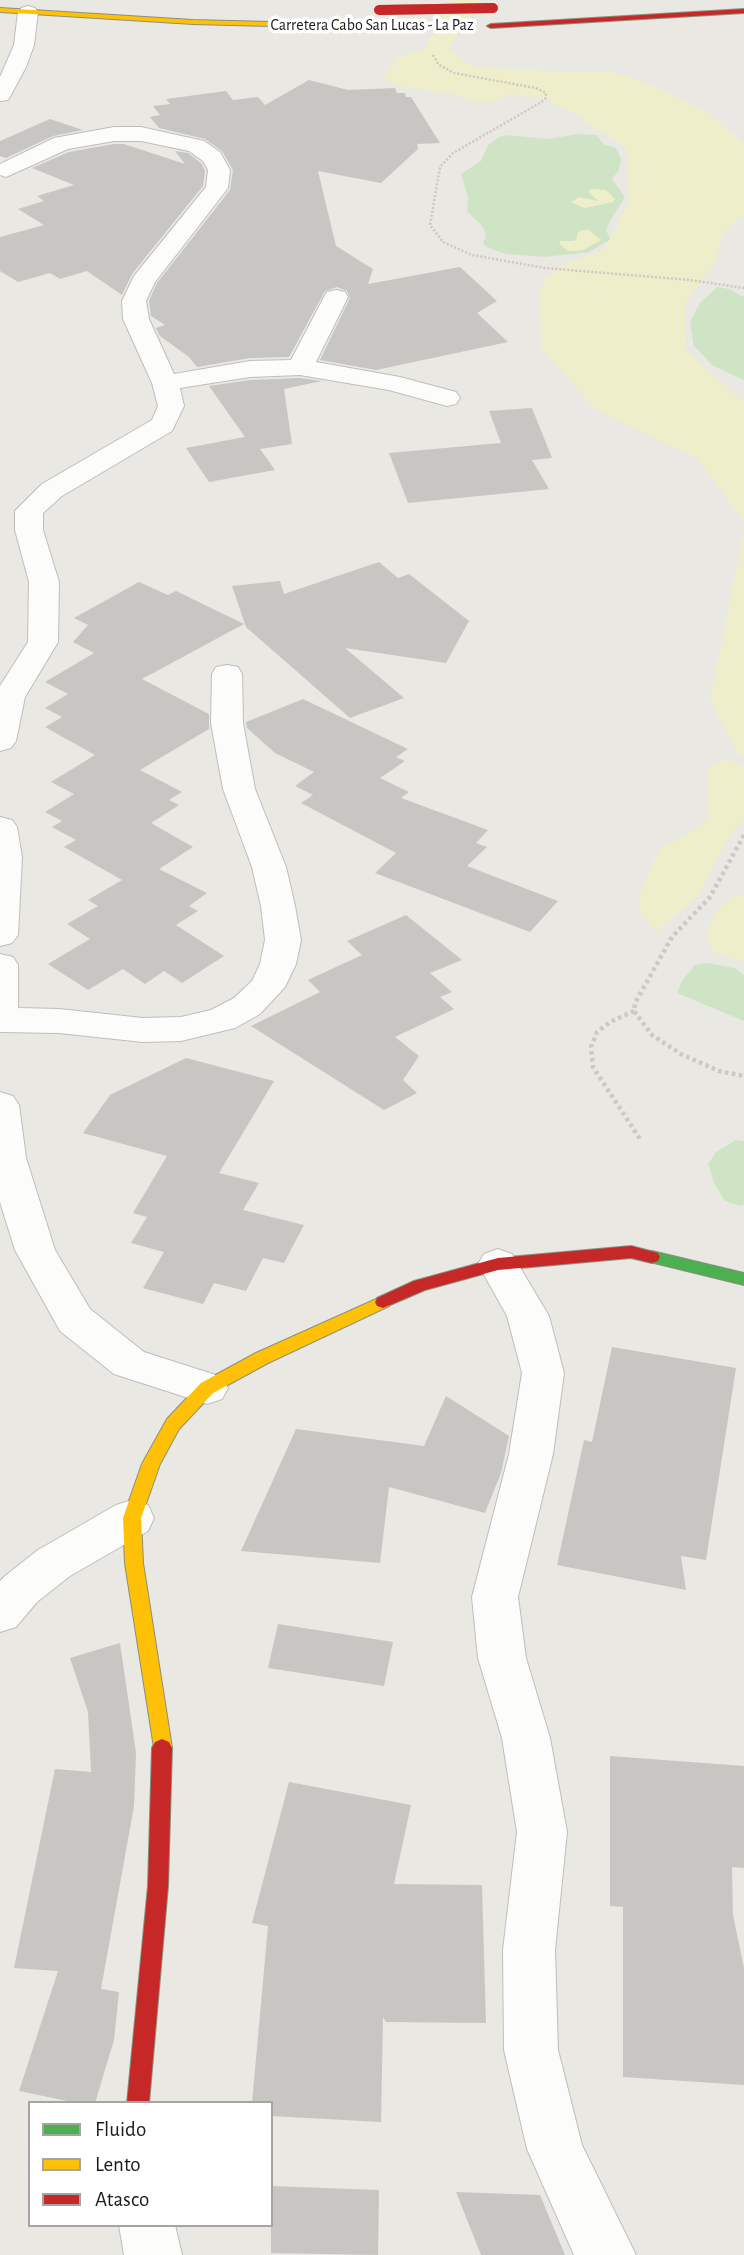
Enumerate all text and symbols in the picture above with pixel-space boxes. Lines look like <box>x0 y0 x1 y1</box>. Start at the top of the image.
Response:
street label: Carretera Cabo San Lucas - La Paz <box>270 15 474 35</box>
legend <box>28 2101 273 2227</box>
text: Fluido <box>95 2119 146 2140</box>
text: Lento <box>95 2154 141 2175</box>
text: Atasco <box>95 2189 149 2210</box>

